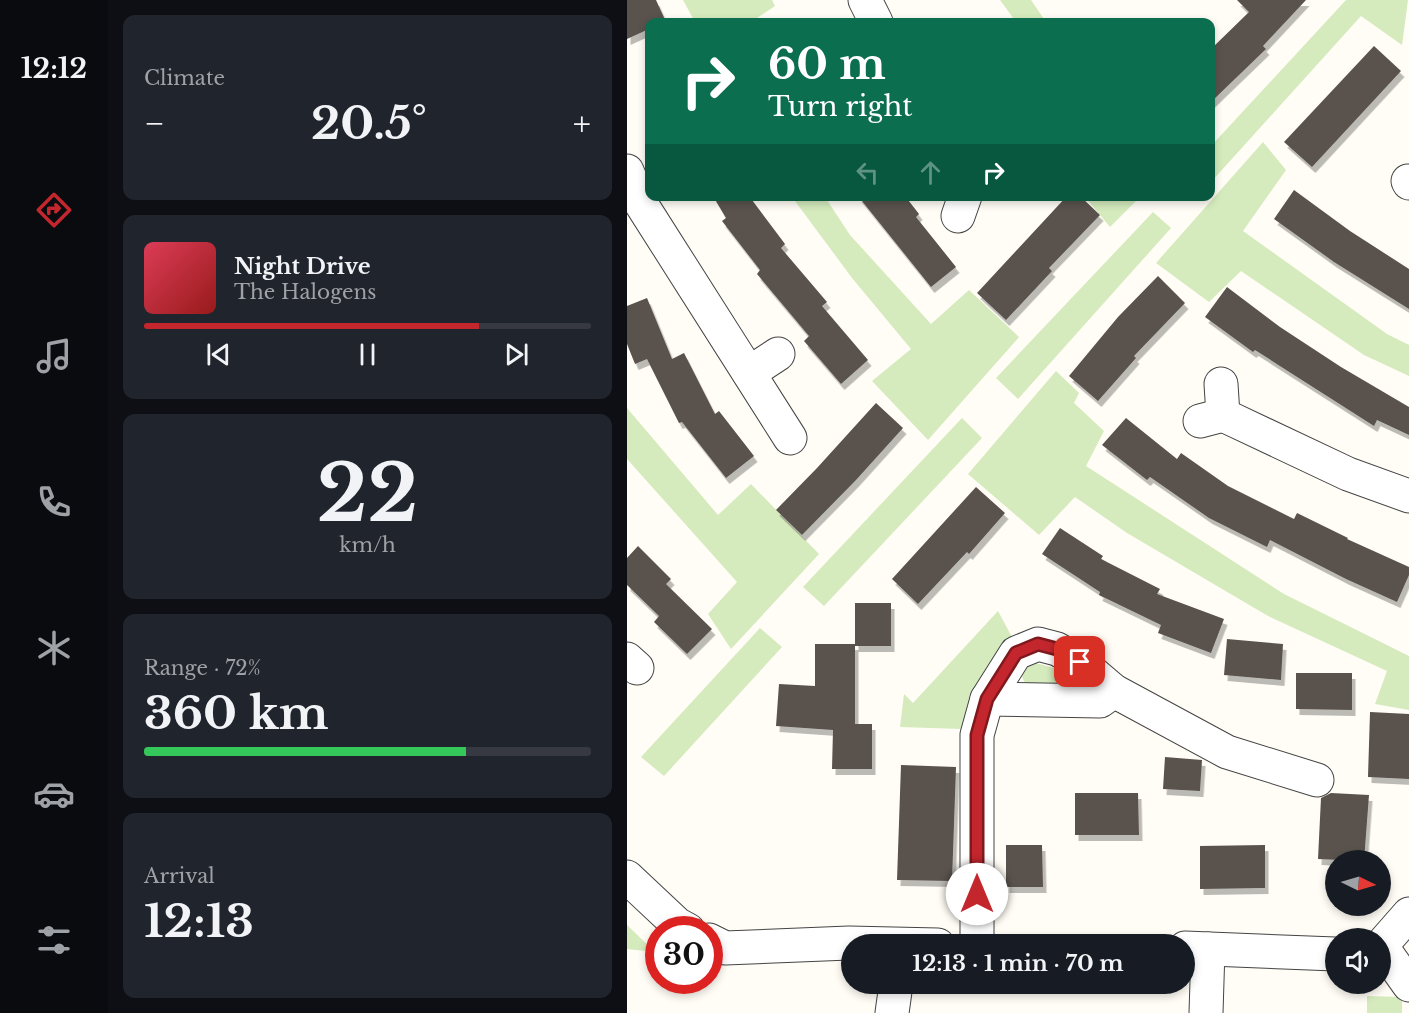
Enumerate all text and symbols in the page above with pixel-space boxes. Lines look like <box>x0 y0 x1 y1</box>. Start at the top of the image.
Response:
text: 60 m <box>768 38 886 90</box>
icon: right <box>669 42 747 120</box>
text: 12:12 <box>21 52 87 85</box>
text: Climate <box>144 66 225 90</box>
text: Turn right <box>768 90 912 123</box>
text: 20.5° <box>311 95 427 151</box>
text: − <box>144 103 165 144</box>
text: + <box>573 103 591 144</box>
icon: left <box>851 156 884 189</box>
icon: ahead <box>914 156 947 189</box>
icon: right <box>977 156 1010 189</box>
icon: directions <box>33 189 75 231</box>
text: Night Drive <box>234 253 371 280</box>
text: The Halogens <box>234 280 376 304</box>
icon: music <box>33 335 75 377</box>
icon: previous <box>202 338 235 371</box>
icon: pause <box>351 338 384 371</box>
icon: next <box>500 338 533 371</box>
text: 22 <box>317 445 418 542</box>
icon: phone <box>33 481 75 523</box>
text: km/h <box>339 533 396 557</box>
icon: climate <box>33 627 75 669</box>
pin <box>1054 636 1105 687</box>
icon: arrive <box>1063 645 1096 678</box>
text: Range · 72% <box>144 656 261 680</box>
text: 360 km <box>144 685 329 741</box>
icon: car <box>33 773 75 815</box>
north arrow <box>1325 850 1391 916</box>
map controls <box>1325 850 1391 994</box>
position arrow <box>945 862 1009 926</box>
text: Arrival <box>144 864 215 888</box>
text: 12:13 <box>144 893 254 949</box>
speed limit sign: 30 <box>645 916 723 994</box>
icon: filters <box>33 919 75 961</box>
button: sound <box>1325 928 1391 994</box>
text: 12:13 · 1 min · 70 m <box>912 950 1124 977</box>

